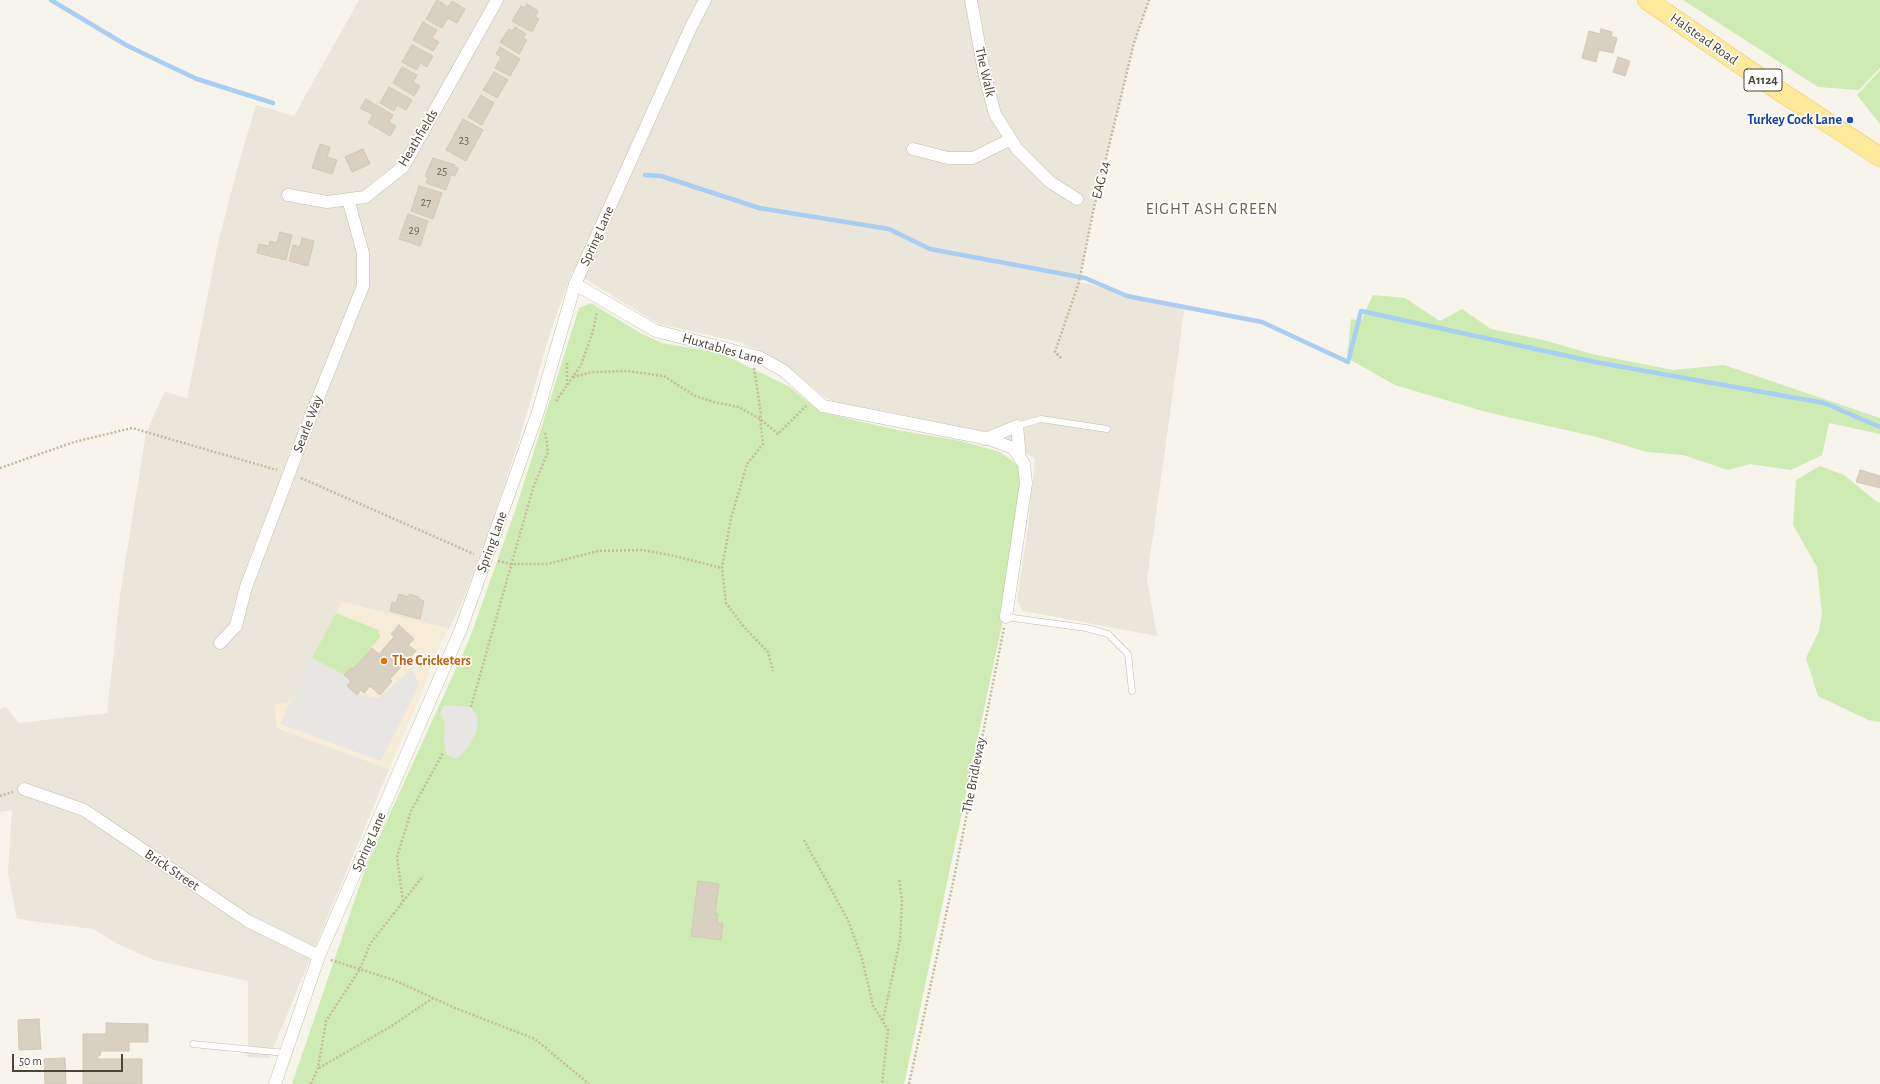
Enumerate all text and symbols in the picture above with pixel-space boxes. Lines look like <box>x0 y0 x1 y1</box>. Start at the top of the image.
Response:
street label: Halstead Road <box>1667 9 1741 69</box>
street label: The Walk <box>971 45 999 99</box>
road number: A1124 <box>1744 69 1782 91</box>
street label: Heathfields <box>394 106 442 170</box>
place label: Turkey Cock Lane <box>1747 112 1842 128</box>
marker: Turkey Cock Lane <box>1845 115 1855 125</box>
house number: 23 <box>459 133 469 147</box>
street label: EAG 24 <box>1088 159 1114 201</box>
house number: 25 <box>437 164 447 178</box>
house number: 27 <box>421 195 431 209</box>
district label: EIGHT ASH GREEN <box>1146 199 1278 219</box>
street label: Spring Lane <box>576 203 618 269</box>
house number: 29 <box>408 223 420 237</box>
street label: Huxtables Lane <box>680 329 766 369</box>
street label: Searle Way <box>289 393 327 455</box>
street label: Spring Lane <box>473 509 511 575</box>
place label: The Cricketers <box>392 653 471 669</box>
marker: The Cricketers <box>379 656 389 666</box>
street label: The Bridleway <box>958 736 990 814</box>
street label: Spring Lane <box>348 809 390 875</box>
street label: Brick Street <box>141 846 203 894</box>
scale bar <box>14 1046 125 1072</box>
text: 50 m <box>19 1055 42 1067</box>

